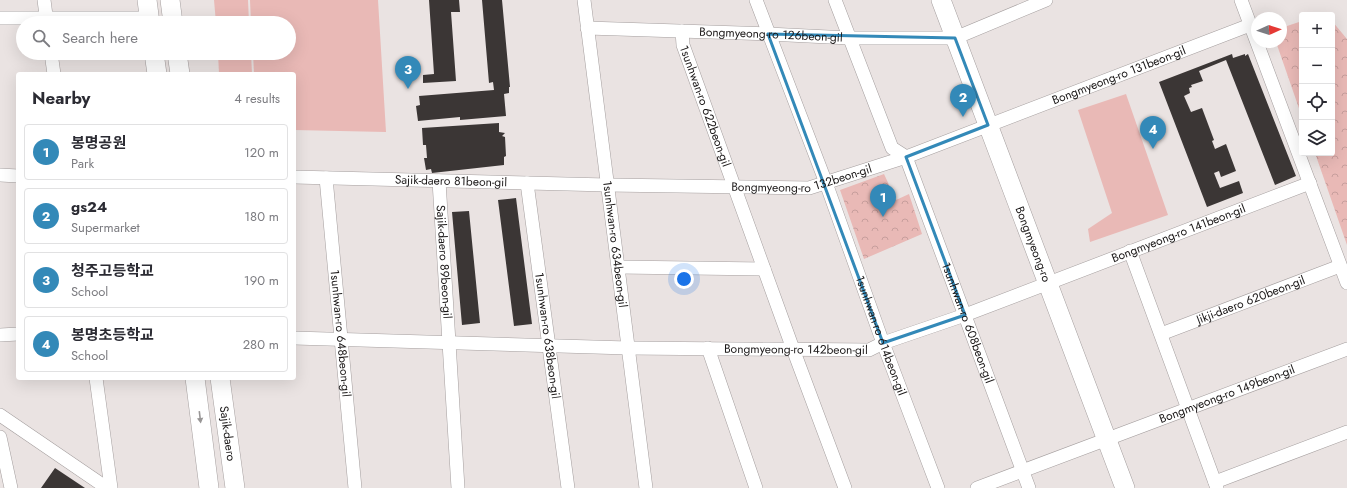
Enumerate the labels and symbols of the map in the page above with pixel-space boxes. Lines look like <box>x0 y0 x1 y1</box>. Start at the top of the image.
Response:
north arrow <box>1251 12 1287 48</box>
street label: Bongmyeong-ro 126beon-gil <box>699 23 843 47</box>
street label: Bongmyeong-ro 131beon-gil <box>1049 41 1188 109</box>
street label: 1sunhwan-ro 622beon-gil <box>675 43 735 169</box>
pin: 3 <box>395 56 421 89</box>
pin: 2 <box>950 84 976 117</box>
pin: 4 <box>1140 116 1166 149</box>
street label: Bongmyeong-ro 132beon-gil <box>731 159 874 197</box>
street label: Sajik-daero 81beon-gil <box>395 171 507 191</box>
street label: 1sunhwan-ro 634beon-gil <box>598 180 632 309</box>
pin: 1 <box>870 184 896 217</box>
street label: Bongmyeong-ro 141beon-gil <box>1109 199 1248 267</box>
street label: Sajik-daero 89beon-gil <box>432 204 457 319</box>
street label: Bongmyeong-ro <box>1011 204 1056 285</box>
street label: 1sunhwan-ro 608beon-gil <box>937 260 998 386</box>
street label: 1sunhwan-ro 648beon-gil <box>326 269 355 398</box>
your location <box>674 269 694 289</box>
street label: 1sunhwan-ro 638beon-gil <box>530 271 565 400</box>
street label: Jikji-daero 620beon-gil <box>1192 271 1308 329</box>
street label: 1sunhwan-ro 614beon-gil <box>851 273 911 398</box>
street label: Bongmyeong-ro 142beon-gil <box>724 340 868 359</box>
street label: Bongmyeong-ro 149beon-gil <box>1156 360 1297 428</box>
street label: Sajik-daero <box>215 405 240 463</box>
one-way arrow <box>197 411 203 423</box>

